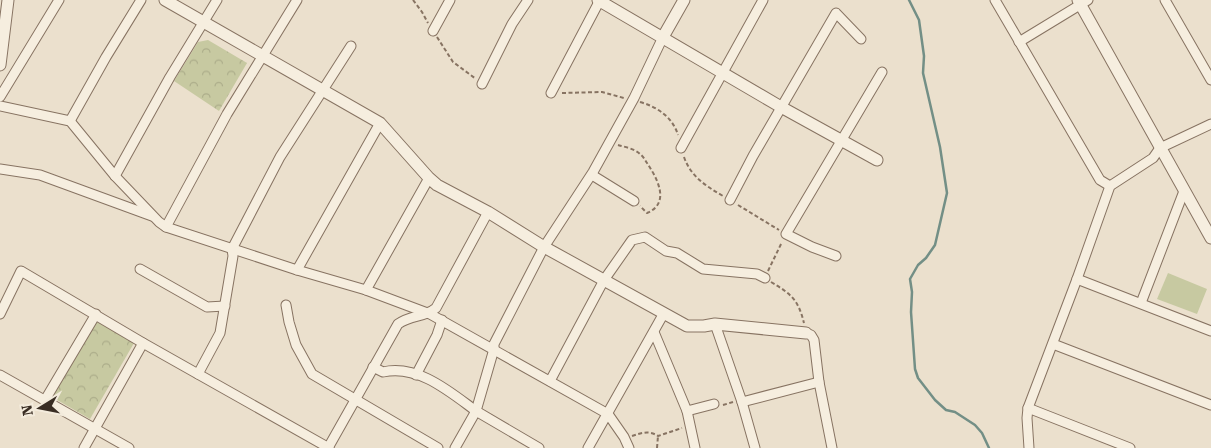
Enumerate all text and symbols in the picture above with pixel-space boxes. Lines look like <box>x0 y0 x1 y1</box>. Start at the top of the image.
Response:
north arrow <box>15 383 65 433</box>
text: N <box>18 403 36 417</box>

